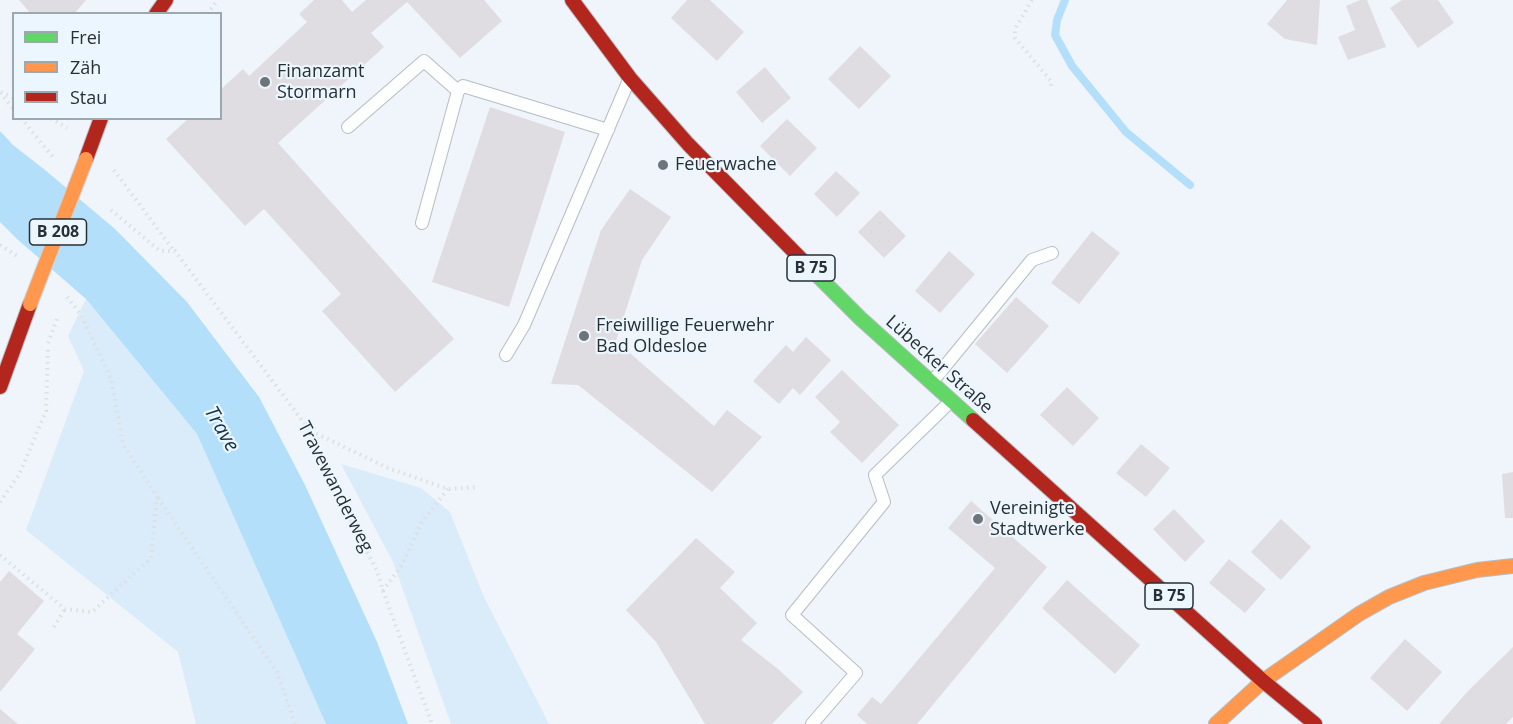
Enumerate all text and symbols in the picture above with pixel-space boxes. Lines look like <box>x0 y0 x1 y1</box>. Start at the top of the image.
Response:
legend <box>12 12 222 120</box>
text: Frei <box>70 25 101 49</box>
text: Zäh <box>70 55 101 79</box>
place label: Finanzamt Stormarn <box>277 61 364 104</box>
marker: Finanzamt Stormarn <box>258 75 272 89</box>
text: Stau <box>70 85 107 109</box>
place label: Feuerwache <box>675 154 777 176</box>
marker: Feuerwache <box>656 158 670 172</box>
road number: B 208 <box>29 219 86 245</box>
road number: B 75 <box>787 255 835 281</box>
street label: Lübecker Straße <box>881 311 997 419</box>
place label: Freiwillige Feuerwehr Bad Oldesloe <box>596 315 774 358</box>
marker: Freiwillige Feuerwehr Bad Oldesloe <box>577 329 591 343</box>
water label: Trave <box>199 402 243 456</box>
street label: Travewanderweg <box>293 418 377 556</box>
place label: Vereinigte Stadtwerke <box>990 498 1085 540</box>
marker: Vereinigte Stadtwerke <box>971 512 985 526</box>
road number: B 75 <box>1145 583 1193 609</box>

